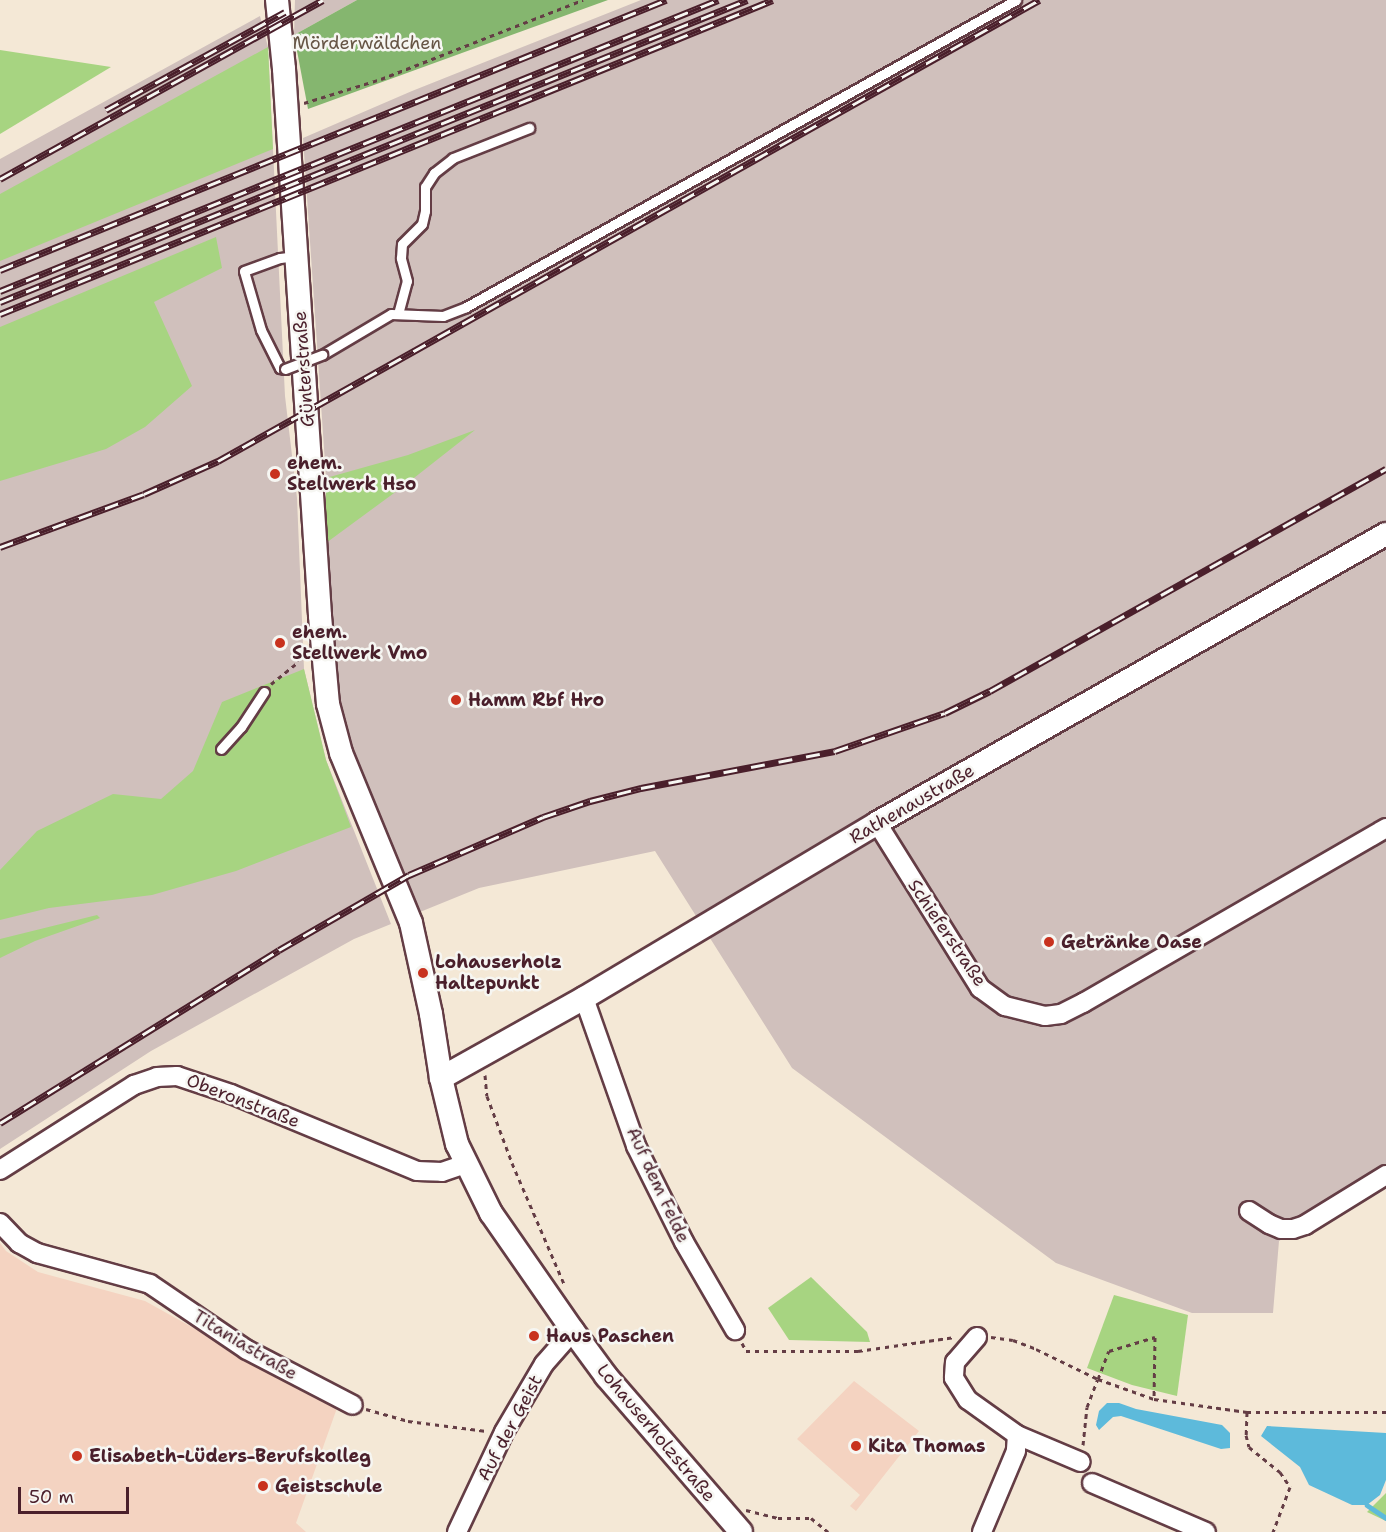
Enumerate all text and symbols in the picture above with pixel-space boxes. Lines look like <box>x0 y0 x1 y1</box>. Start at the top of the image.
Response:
park label: Mörderwäldchen <box>293 32 441 54</box>
street label: Günterstraße <box>289 310 319 428</box>
place label: ehem. Stellwerk Hso <box>287 453 417 496</box>
marker: ehem. Stellwerk Hso <box>268 467 282 481</box>
place label: ehem. Stellwerk Vmo <box>292 622 427 664</box>
marker: ehem. Stellwerk Vmo <box>273 636 287 650</box>
place label: Hamm Rbf Hro <box>468 689 604 711</box>
marker: Hamm Rbf Hro <box>449 693 463 707</box>
street label: Rathenaustraße <box>846 760 978 848</box>
street label: Schieferstraße <box>903 875 991 991</box>
place label: Getränke Oase <box>1061 931 1202 953</box>
marker: Getränke Oase <box>1042 935 1056 949</box>
place label: Lohauserholz Haltepunkt <box>435 952 562 994</box>
marker: Lohauserholz Haltepunkt <box>416 966 430 980</box>
street label: Oberonstraße <box>183 1070 303 1132</box>
street label: Auf dem Felde <box>622 1124 694 1246</box>
street label: Titaniastraße <box>189 1305 301 1385</box>
place label: Haus Paschen <box>546 1325 674 1347</box>
marker: Haus Paschen <box>527 1329 541 1343</box>
street label: Lohauserholzstraße <box>592 1360 720 1506</box>
street label: Auf der Geist <box>473 1371 547 1485</box>
place label: Kita Thomas <box>868 1435 986 1457</box>
marker: Kita Thomas <box>849 1439 863 1453</box>
place label: Elisabeth-Lüders-Berufskolleg <box>89 1445 371 1467</box>
marker: Elisabeth-Lüders-Berufskolleg <box>70 1449 84 1463</box>
scale bar <box>21 1475 132 1513</box>
place label: Geistschule <box>275 1475 383 1497</box>
marker: Geistschule <box>256 1479 270 1493</box>
text: 50 m <box>29 1485 74 1509</box>

